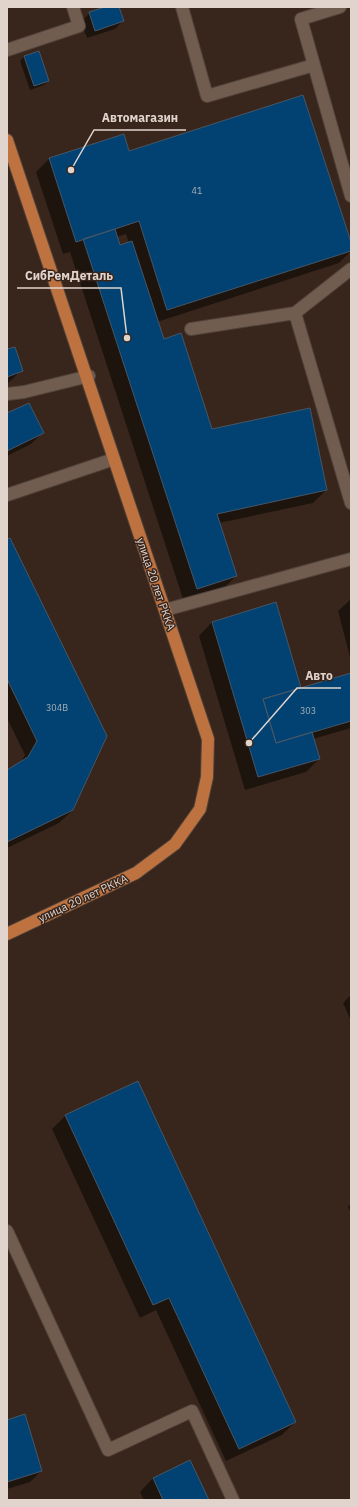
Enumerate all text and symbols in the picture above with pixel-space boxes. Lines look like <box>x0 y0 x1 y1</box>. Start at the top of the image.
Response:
callout: Автомагазин <box>94 106 186 130</box>
text: Автомагазин <box>102 110 178 125</box>
house number: 41 <box>192 185 202 196</box>
callout: СибРемДеталь <box>17 264 121 288</box>
text: СибРемДеталь <box>25 268 113 283</box>
street label: улица 20 лет РККА <box>134 536 178 632</box>
callout: Авто <box>297 664 341 688</box>
text: Авто <box>305 668 333 683</box>
house number: 304В <box>46 702 68 713</box>
house number: 303 <box>300 705 316 716</box>
street label: улица 20 лет РККА <box>36 871 130 925</box>

